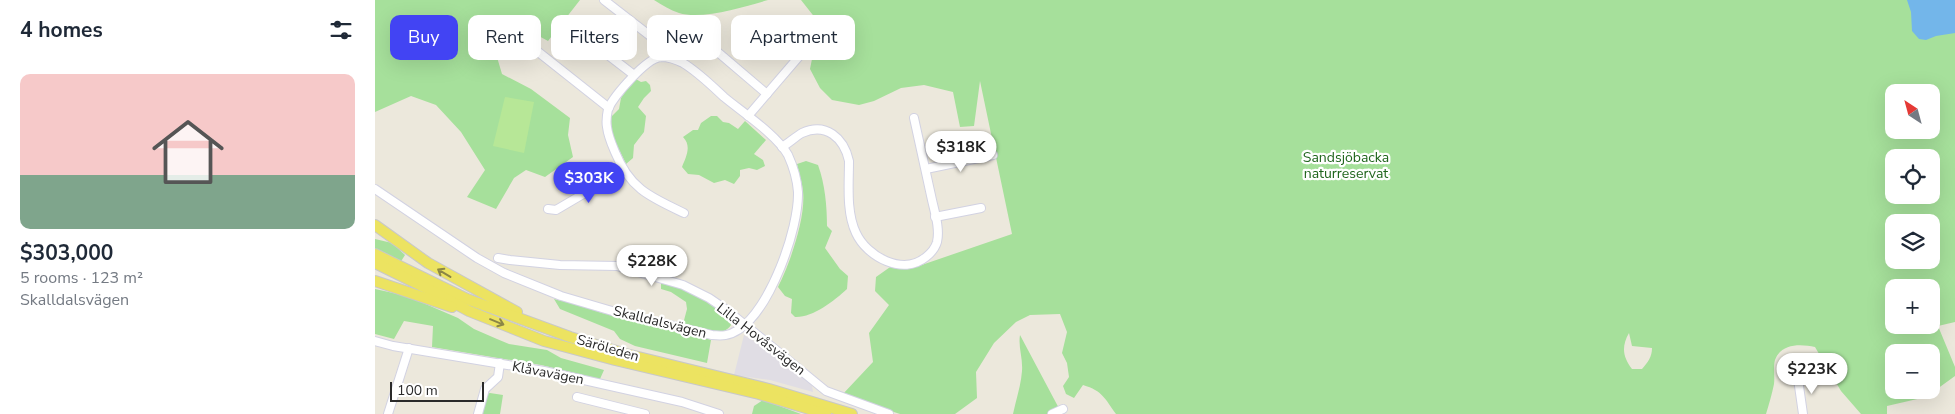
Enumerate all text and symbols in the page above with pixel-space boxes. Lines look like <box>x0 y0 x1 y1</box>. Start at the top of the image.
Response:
chip: Buy <box>390 15 458 60</box>
chip: Rent <box>468 15 541 60</box>
chip: Filters <box>551 15 637 60</box>
chip: New <box>647 15 721 60</box>
chip: Apartment <box>731 15 855 60</box>
text: 4 homes <box>20 16 103 44</box>
icon: filters <box>327 16 355 44</box>
north arrow <box>1885 84 1940 139</box>
map controls <box>1885 84 1940 399</box>
icon: home <box>143 107 233 197</box>
pin: $318K <box>926 130 996 173</box>
text: $318K <box>936 136 986 158</box>
park label: Sandsjöbacka naturreservat <box>1303 148 1389 183</box>
button: locate <box>1885 149 1940 204</box>
pin: $303K <box>554 162 624 204</box>
text: $303K <box>564 167 614 189</box>
button: layers <box>1885 214 1940 269</box>
text: $303,000 <box>20 239 113 267</box>
pin: $228K <box>617 244 687 287</box>
text: $228K <box>627 250 677 272</box>
text: 5 rooms · 123 m² <box>20 267 143 289</box>
one-way arrow <box>438 267 452 277</box>
button: + <box>1885 279 1940 334</box>
text: Skalldalsvägen <box>20 289 129 311</box>
street label: Lilla Hovåsvägen <box>713 298 809 380</box>
street label: Skalldalsvägen <box>611 301 709 343</box>
one-way arrow <box>489 318 504 328</box>
street label: Säröleden <box>575 330 641 366</box>
button: − <box>1885 344 1940 399</box>
pin: $223K <box>1777 352 1847 395</box>
street label: Klåvavägen <box>510 357 586 389</box>
text: $223K <box>1787 358 1837 380</box>
scale bar <box>390 379 484 402</box>
text: 100 m <box>397 381 438 400</box>

